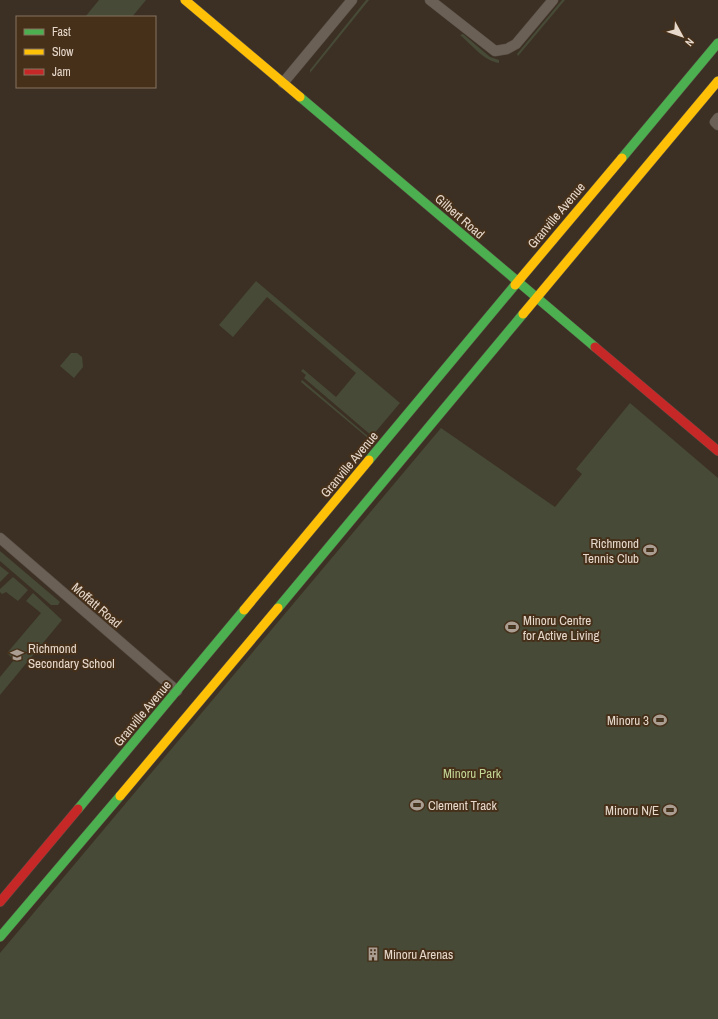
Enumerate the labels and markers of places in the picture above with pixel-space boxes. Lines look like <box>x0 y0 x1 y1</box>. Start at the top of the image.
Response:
place label: Richmond Tennis Club <box>583 535 639 567</box>
sports icon: Richmond Tennis Club <box>642 542 658 558</box>
place label: Minoru Centre for Active Living <box>523 612 600 644</box>
sports icon: Minoru Centre for Active Living <box>504 619 520 635</box>
place label: Richmond Secondary School <box>28 640 115 672</box>
school or university icon: Richmond Secondary School <box>9 647 25 663</box>
place label: Minoru 3 <box>607 712 649 729</box>
sports icon: Minoru 3 <box>652 712 668 728</box>
sports icon: Clement Track <box>409 797 425 813</box>
place label: Clement Track <box>428 797 497 814</box>
place label: Minoru N/E <box>605 802 659 819</box>
sports icon: Minoru N/E <box>662 802 678 818</box>
building icon: Minoru Arenas <box>365 946 381 962</box>
place label: Minoru Arenas <box>384 946 453 963</box>

